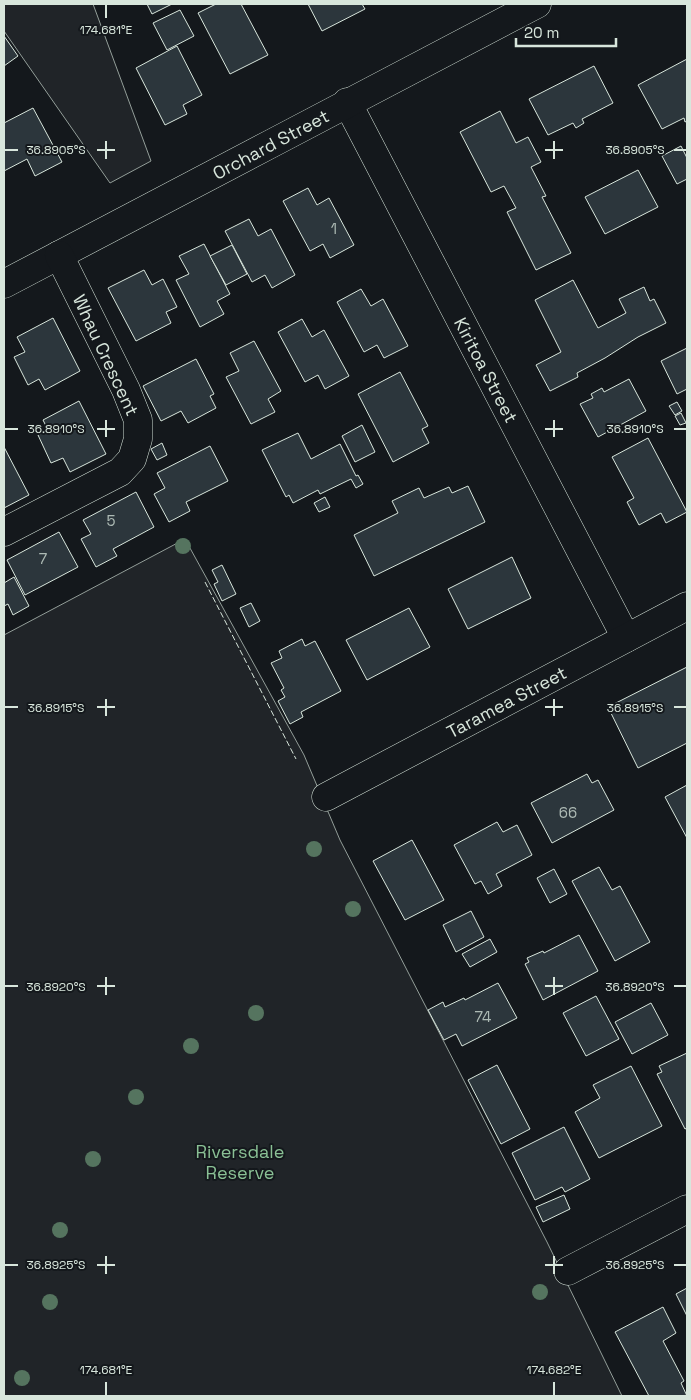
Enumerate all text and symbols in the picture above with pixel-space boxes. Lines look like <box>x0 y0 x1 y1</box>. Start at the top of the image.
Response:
scale bar <box>516 15 616 47</box>
text: 174.681°E <box>80 22 133 38</box>
text: 20 m <box>524 23 559 42</box>
street label: Orchard Street <box>208 104 333 184</box>
text: 36.8905°S <box>26 142 86 158</box>
text: 36.8905°S <box>605 142 665 158</box>
house number: 1 <box>331 219 337 238</box>
street label: Whau Crescent <box>68 291 144 419</box>
street label: Kiritoa Street <box>450 313 523 427</box>
text: 36.8910°S <box>27 421 85 437</box>
text: 36.8910°S <box>606 421 664 437</box>
house number: 5 <box>107 511 116 530</box>
house number: 7 <box>39 549 47 568</box>
street label: Taramea Street <box>442 660 570 743</box>
text: 36.8915°S <box>28 700 84 716</box>
text: 36.8915°S <box>607 700 663 716</box>
house number: 66 <box>559 803 577 822</box>
text: 36.8920°S <box>26 979 86 995</box>
text: 36.8920°S <box>605 979 665 995</box>
house number: 74 <box>475 1007 491 1026</box>
park label: Riversdale Reserve <box>196 1140 284 1184</box>
text: 36.8925°S <box>27 1257 85 1273</box>
text: 36.8925°S <box>606 1257 664 1273</box>
text: 174.681°E <box>80 1362 133 1378</box>
text: 174.682°E <box>527 1362 582 1378</box>

